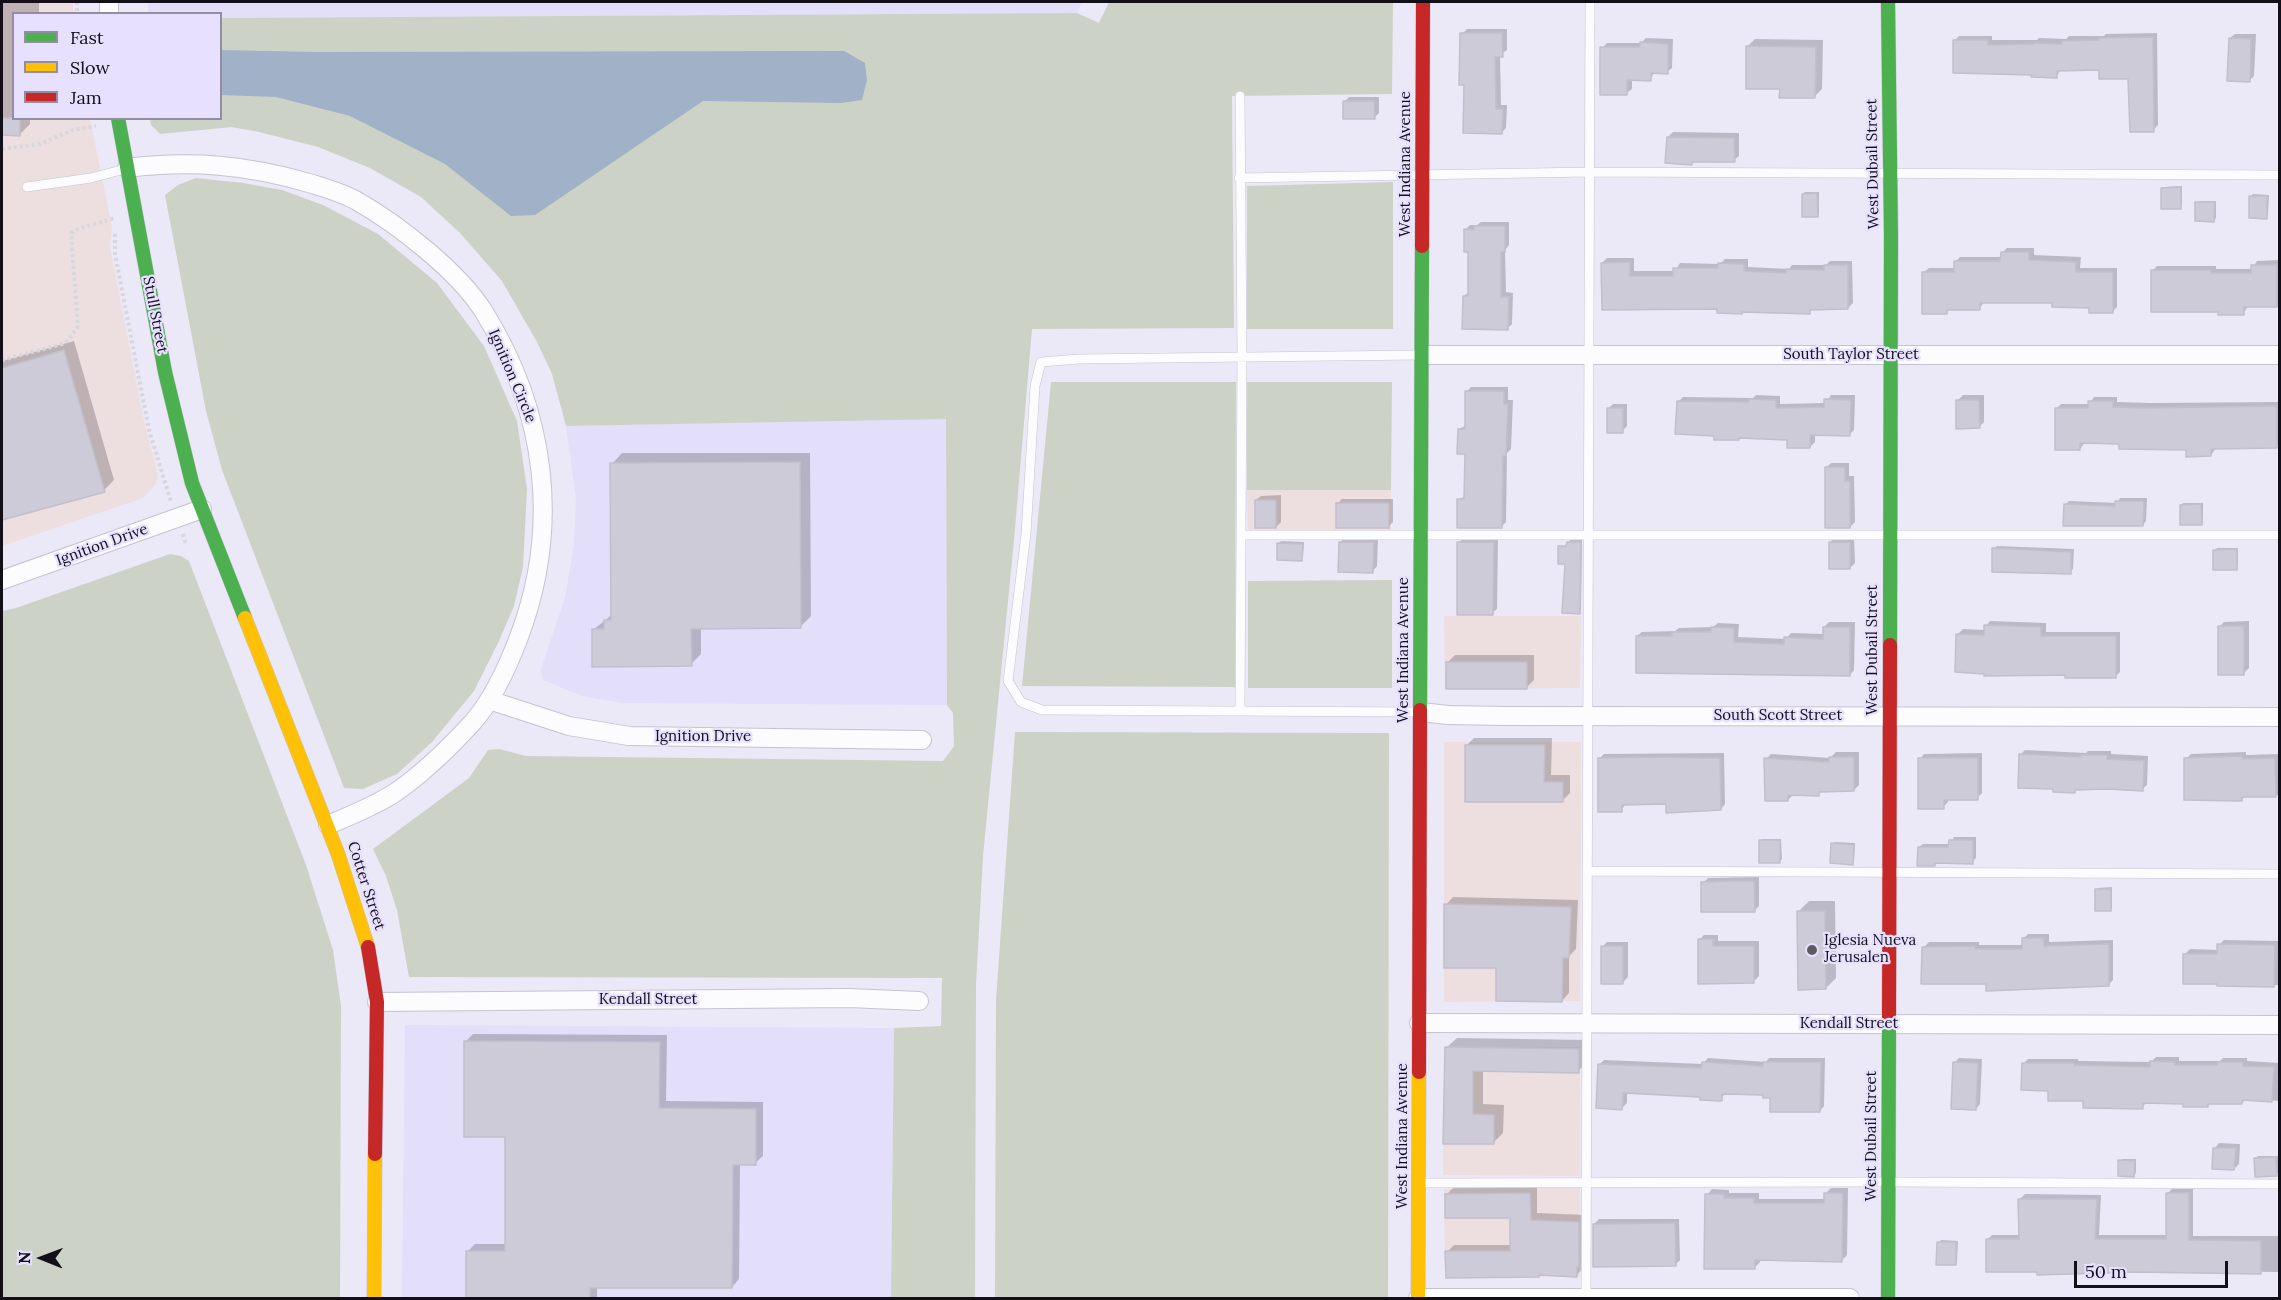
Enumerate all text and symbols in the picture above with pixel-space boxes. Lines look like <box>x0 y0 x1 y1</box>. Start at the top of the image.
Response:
legend <box>12 12 222 120</box>
text: Fast <box>70 26 104 49</box>
text: Slow <box>70 56 110 79</box>
text: Jam <box>70 86 102 109</box>
street label: West Indiana Avenue <box>1397 91 1415 237</box>
street label: West Dubail Street <box>1863 99 1883 229</box>
street label: Stull Street <box>139 275 171 355</box>
street label: Ignition Circle <box>484 327 540 425</box>
street label: South Taylor Street <box>1783 346 1919 364</box>
street label: Ignition Drive <box>54 520 150 570</box>
street label: West Indiana Avenue <box>1395 577 1413 723</box>
street label: West Dubail Street <box>1864 585 1882 715</box>
street label: South Scott Street <box>1714 707 1842 725</box>
street label: Ignition Drive <box>655 728 751 746</box>
street label: Cotter Street <box>343 839 389 933</box>
place label: Iglesia Nueva Jerusalen <box>1824 932 1916 967</box>
marker: Iglesia Nueva Jerusalen <box>1805 943 1819 957</box>
street label: Kendall Street <box>599 991 697 1009</box>
street label: Kendall Street <box>1800 1015 1898 1033</box>
street label: West Indiana Avenue <box>1394 1063 1412 1209</box>
street label: West Dubail Street <box>1863 1071 1881 1201</box>
north arrow <box>12 1228 72 1288</box>
scale bar <box>2077 1249 2232 1287</box>
text: N <box>14 1251 34 1264</box>
text: 50 m <box>2085 1260 2127 1283</box>

